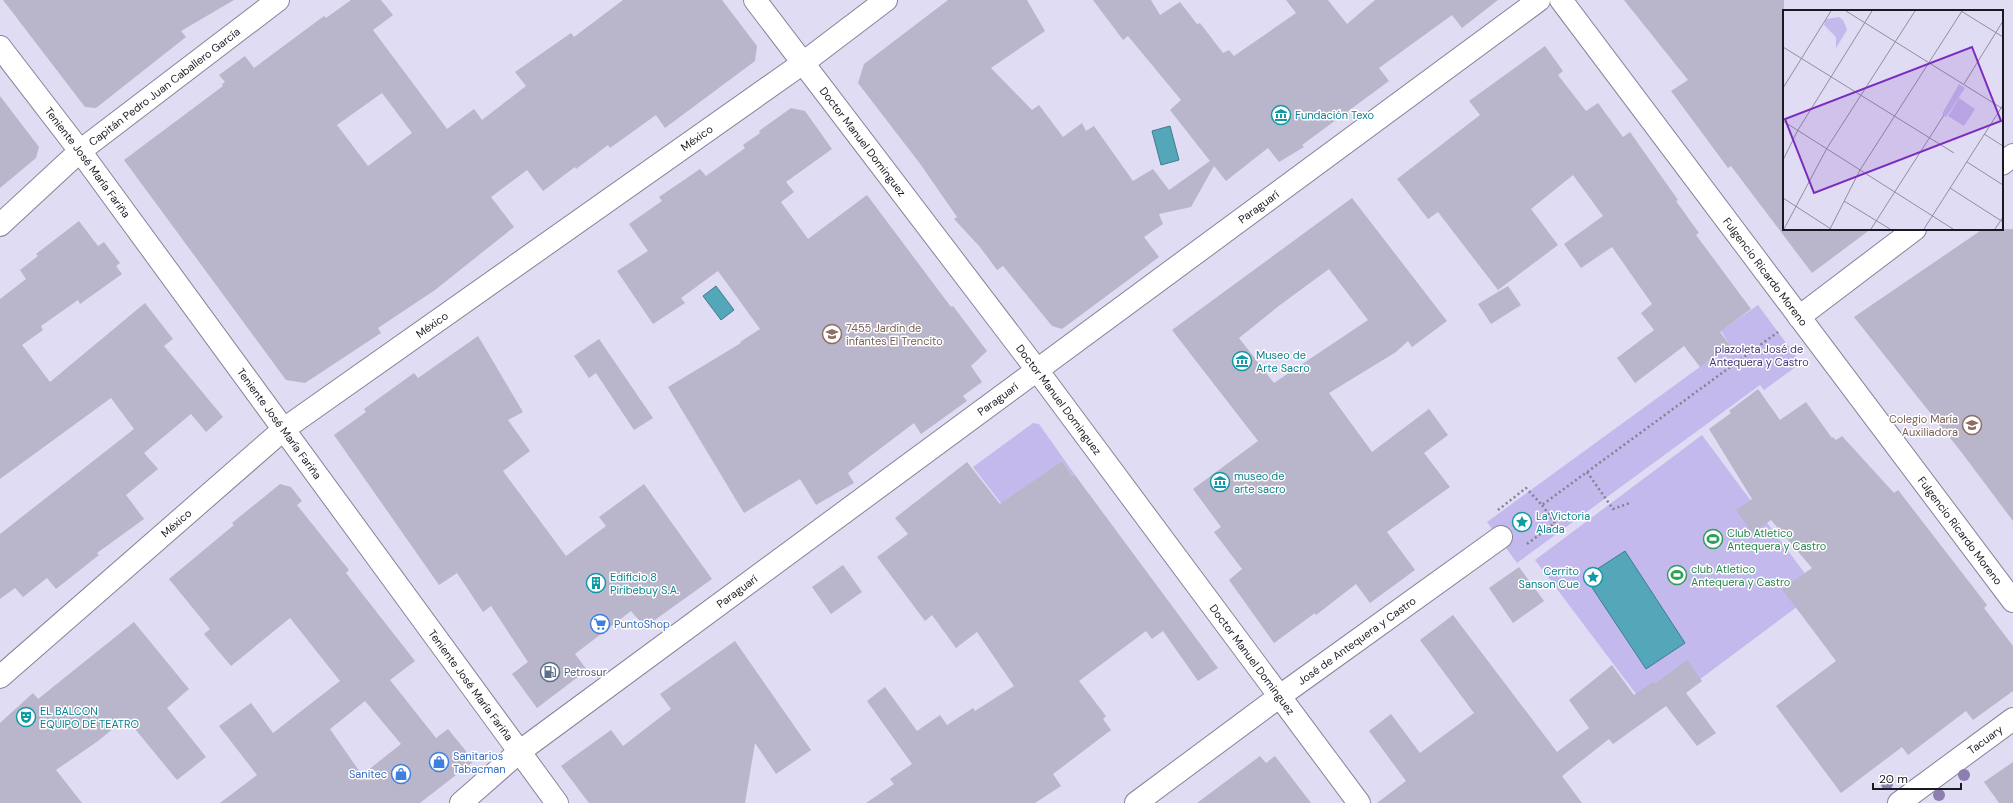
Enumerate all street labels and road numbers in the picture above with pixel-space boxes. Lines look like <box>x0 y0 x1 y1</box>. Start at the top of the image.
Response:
street label: Capitán Pedro Juan Caballero García <box>86 24 243 149</box>
street label: Doctor Manuel Dominguez <box>817 84 909 199</box>
street label: Teniente José María Fariña <box>42 104 133 220</box>
street label: México <box>678 122 715 154</box>
street label: Paraguarí <box>1235 187 1282 226</box>
street label: Fulgencio Ricardo Moreno <box>1720 215 1811 329</box>
street label: México <box>413 309 451 341</box>
street label: Doctor Manuel Dominguez <box>1013 342 1105 458</box>
street label: Teniente José María Fariña <box>234 365 325 482</box>
street label: Paraguarí <box>975 379 1021 419</box>
street label: Fulgencio Ricardo Moreno <box>1915 474 2005 588</box>
street label: México <box>158 506 194 540</box>
street label: Paraguarí <box>714 571 761 611</box>
street label: José de Antequera y Castro <box>1295 594 1419 688</box>
street label: Doctor Manuel Dominguez <box>1207 602 1298 718</box>
street label: Teniente José María Fariña <box>425 627 516 743</box>
street label: Tacuary <box>1965 722 2005 757</box>

